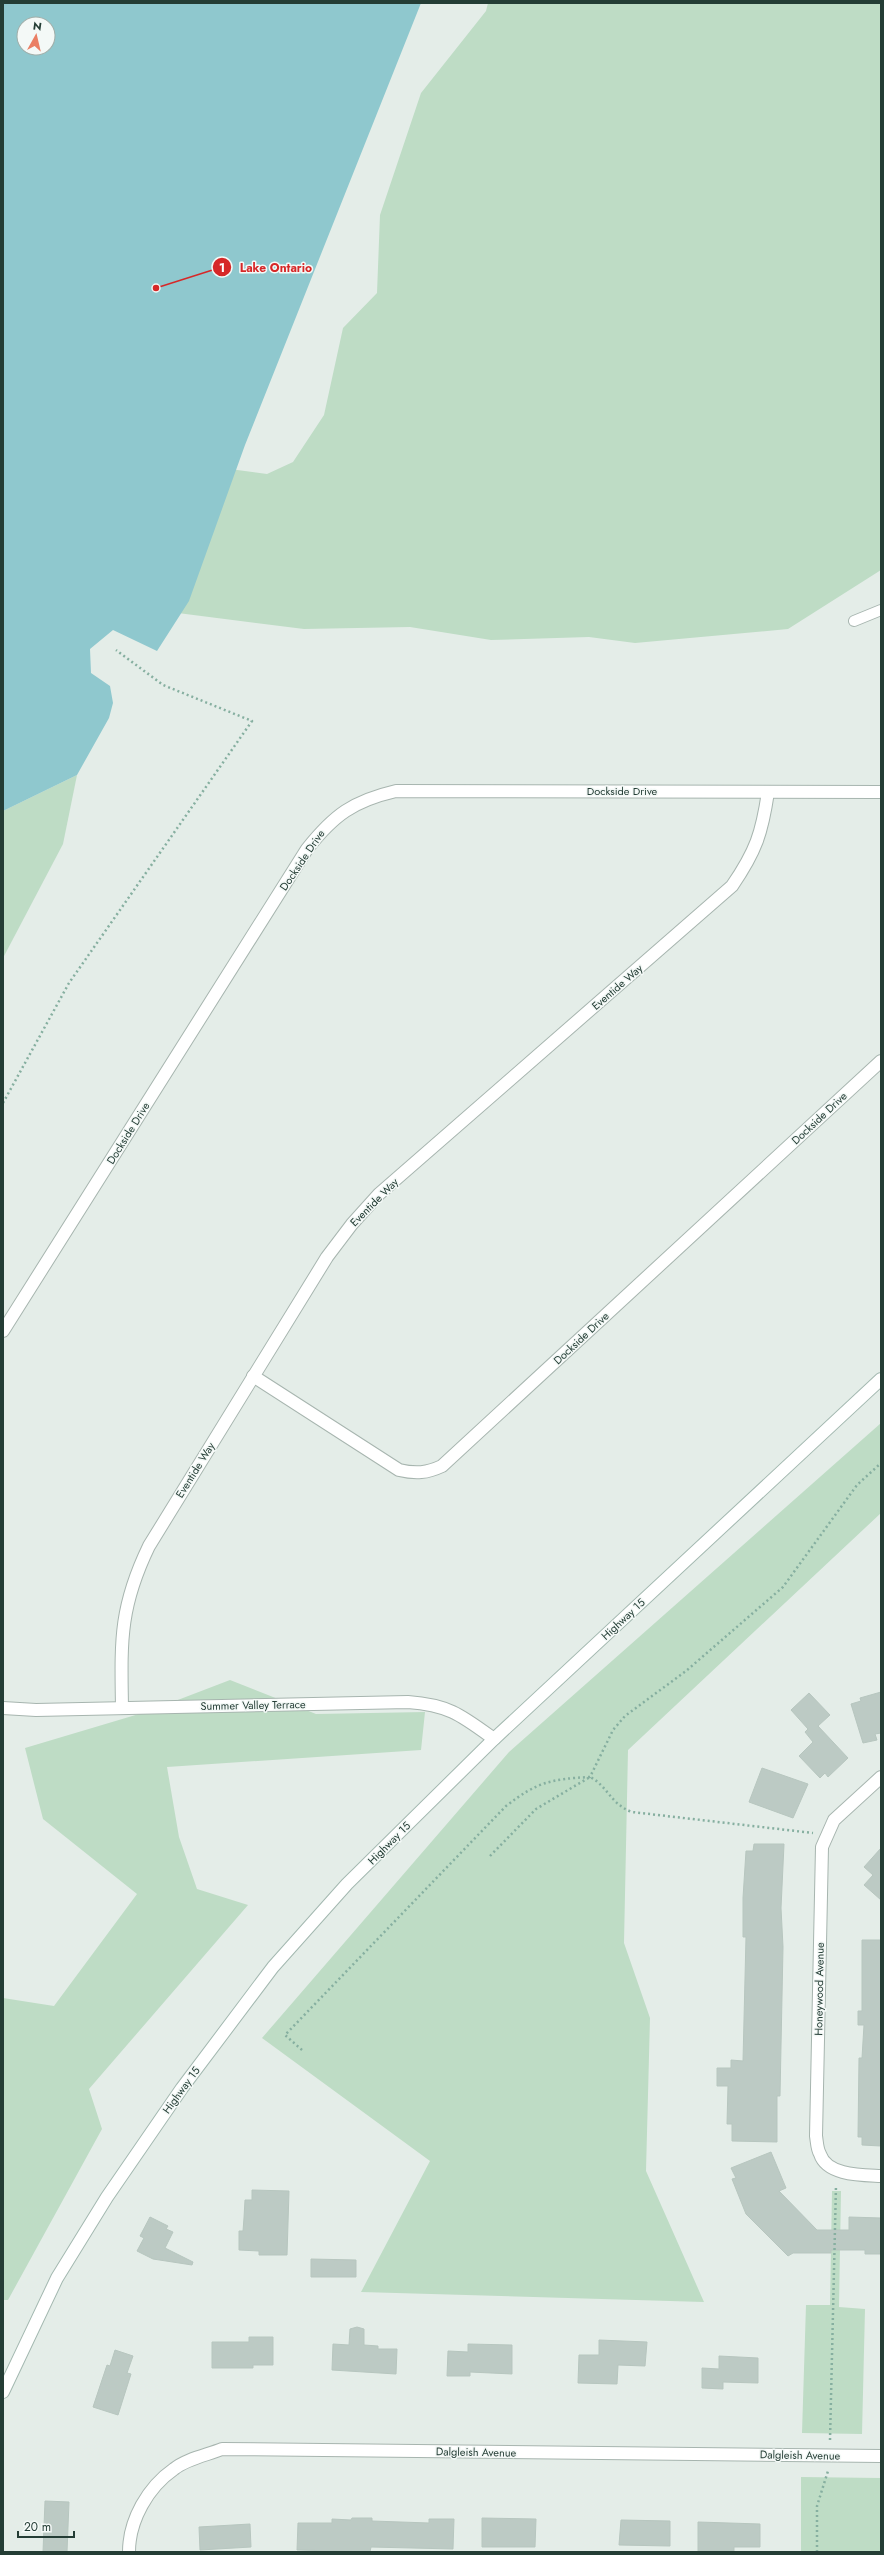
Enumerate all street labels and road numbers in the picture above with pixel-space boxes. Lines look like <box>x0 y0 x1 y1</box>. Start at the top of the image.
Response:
street label: Dockside Drive <box>587 783 658 799</box>
street label: Dockside Drive <box>276 826 329 894</box>
street label: Eventide Way <box>588 960 646 1014</box>
street label: Dockside Drive <box>788 1088 850 1148</box>
street label: Dockside Drive <box>103 1099 154 1167</box>
street label: Eventide Way <box>346 1174 402 1230</box>
street label: Dockside Drive <box>550 1308 612 1368</box>
street label: Eventide Way <box>172 1439 218 1501</box>
street label: Highway 15 <box>598 1594 648 1644</box>
street label: Summer Valley Terrace <box>200 1696 306 1714</box>
street label: Highway 15 <box>364 1818 414 1868</box>
street label: Honeywood Avenue <box>810 1942 828 2036</box>
street label: Highway 15 <box>158 2063 204 2117</box>
street label: Dalgleish Avenue <box>436 2443 517 2461</box>
street label: Dalgleish Avenue <box>760 2446 841 2464</box>

